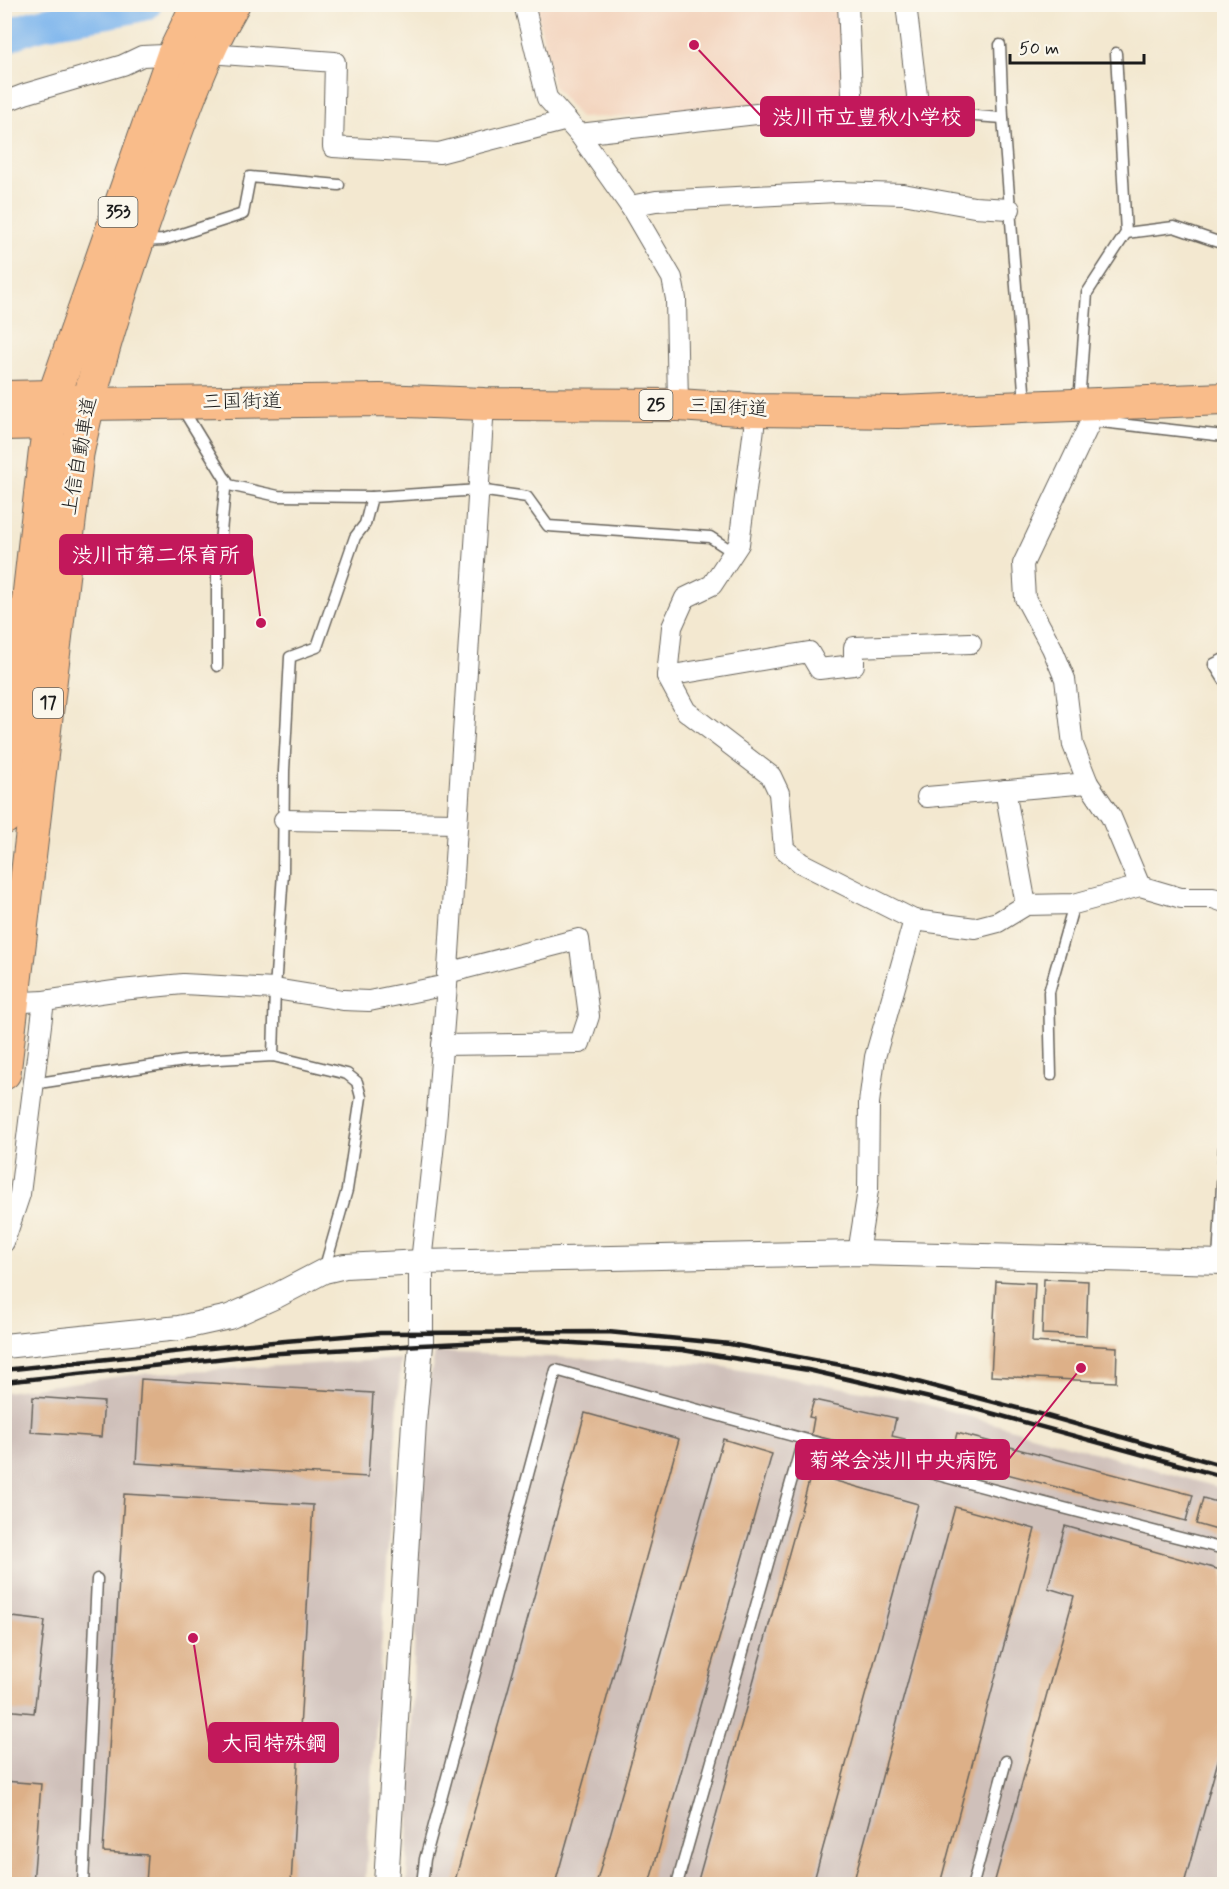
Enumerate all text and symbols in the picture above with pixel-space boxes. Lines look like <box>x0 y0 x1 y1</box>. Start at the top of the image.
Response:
scale bar <box>1010 27 1144 65</box>
text: 50 m <box>1019 37 1059 61</box>
callout: 渋川市立豊秋小学校 <box>761 97 974 136</box>
text: 渋川市立豊秋小学校 <box>773 104 962 132</box>
road number: 353 <box>98 197 138 227</box>
street label: 三国街道 <box>202 388 282 416</box>
road number: 25 <box>640 390 672 420</box>
street label: 三国街道 <box>687 392 769 424</box>
street label: 上信自動車道 <box>56 395 104 517</box>
callout: 渋川市第二保育所 <box>60 535 252 574</box>
text: 渋川市第二保育所 <box>72 542 240 570</box>
road number: 17 <box>33 688 63 718</box>
callout: 菊栄会渋川中央病院 <box>796 1440 1009 1479</box>
text: 菊栄会渋川中央病院 <box>809 1447 998 1475</box>
callout: 大同特殊鋼 <box>209 1723 338 1762</box>
text: 大同特殊鋼 <box>222 1730 327 1758</box>

